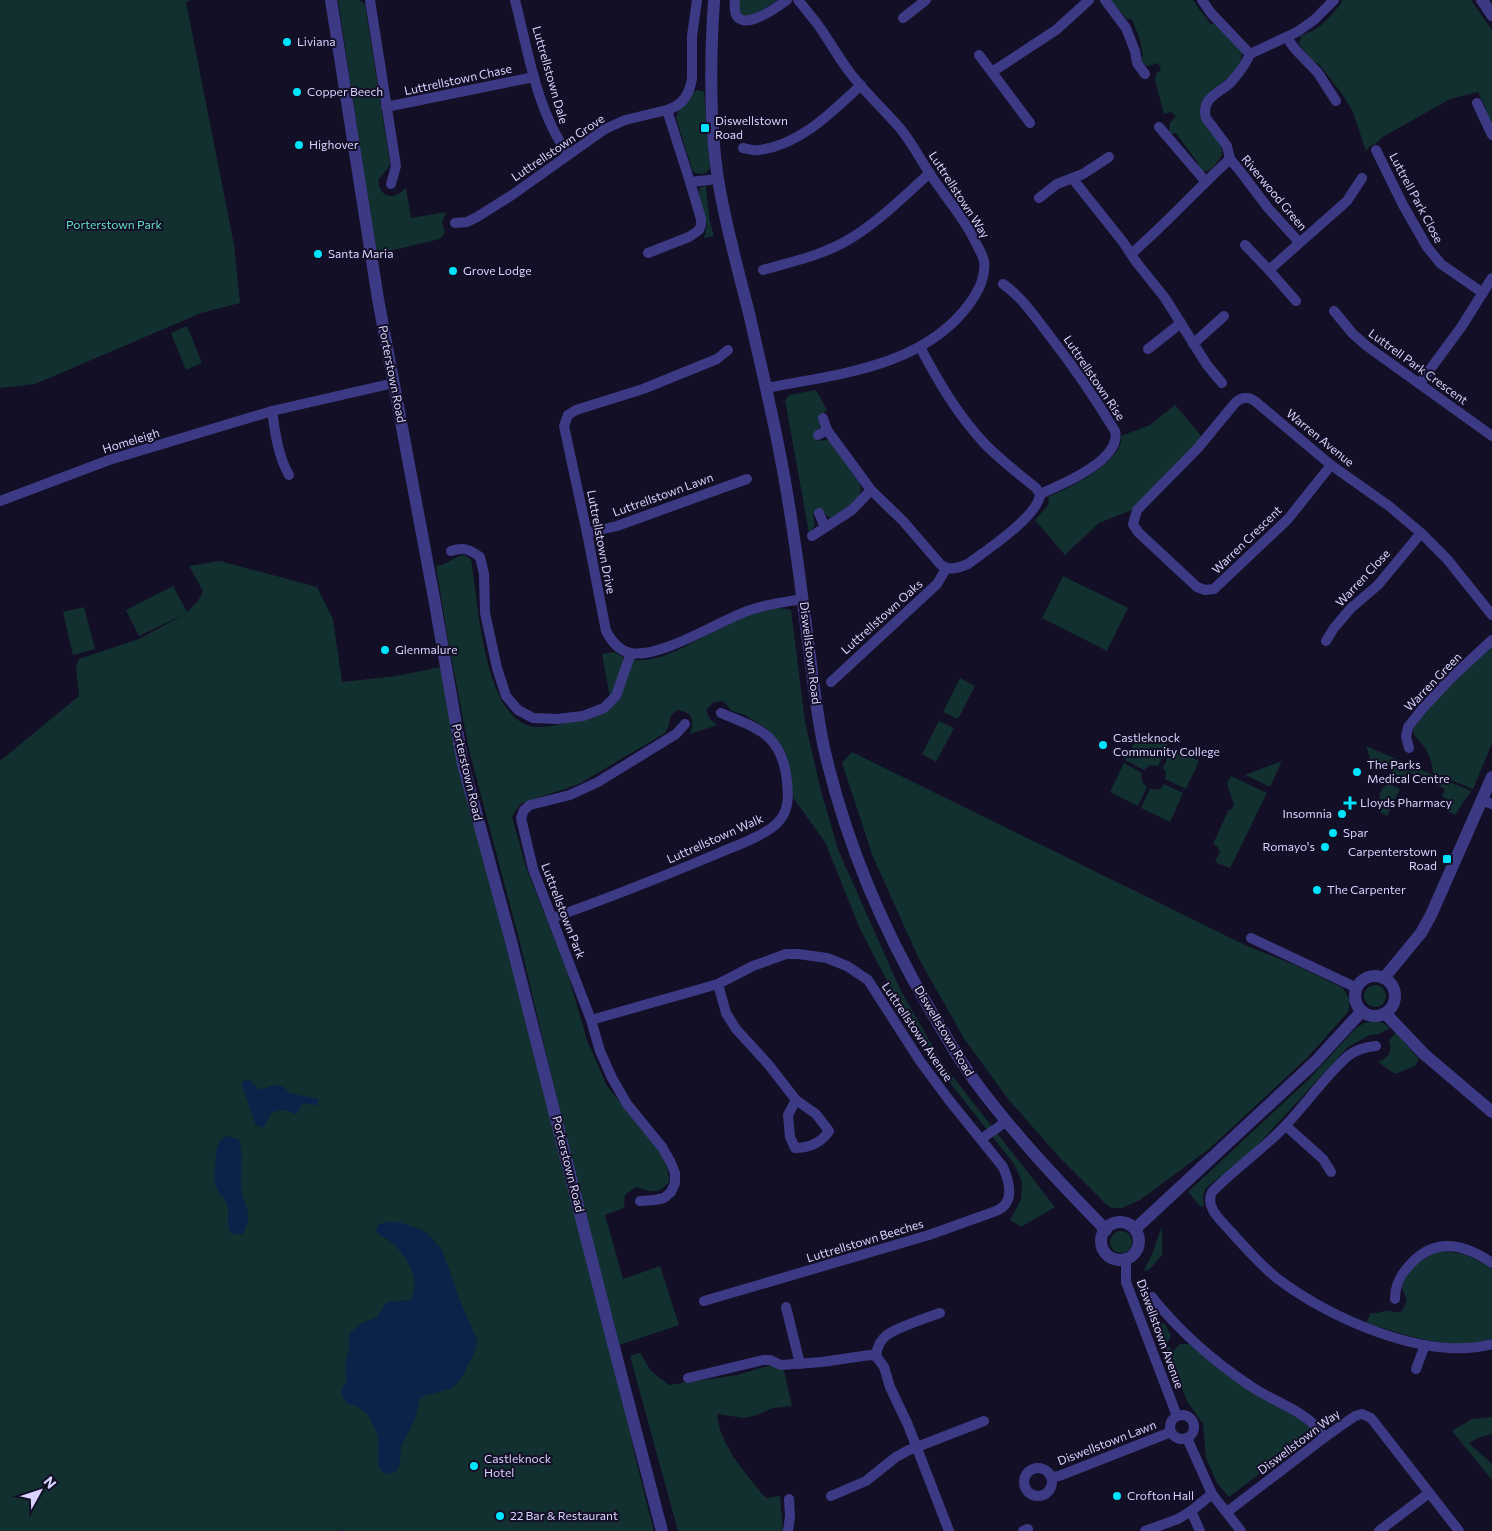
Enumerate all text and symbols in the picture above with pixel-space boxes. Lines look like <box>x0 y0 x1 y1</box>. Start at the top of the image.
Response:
street label: Luttrellstown Dale <box>530 24 572 125</box>
place label: Liviana <box>297 34 336 48</box>
marker: Liviana <box>281 36 293 48</box>
street label: Luttrellstown Chase <box>403 61 513 97</box>
place label: Copper Beech <box>307 84 383 98</box>
marker: Copper Beech <box>291 86 303 98</box>
street label: Luttrellstown Grove <box>508 111 607 183</box>
place label: Diswellstown Road <box>715 113 788 141</box>
marker: Diswellstown Road <box>699 122 711 134</box>
place label: Highover <box>309 137 359 151</box>
marker: Highover <box>293 139 305 151</box>
street label: Luttrellstown Way <box>927 149 993 240</box>
street label: Luttrell Park Close <box>1387 150 1447 245</box>
street label: Riverwood Green <box>1239 152 1310 233</box>
park label: Porterstown Park <box>66 217 163 231</box>
place label: Santa Maria <box>328 246 394 260</box>
marker: Santa Maria <box>312 248 324 260</box>
place label: Grove Lodge <box>463 263 532 277</box>
marker: Grove Lodge <box>447 265 459 277</box>
street label: Porterstown Road <box>377 324 409 424</box>
street label: Luttrell Park Crescent <box>1366 326 1471 407</box>
street label: Luttrellstown Rise <box>1061 332 1128 423</box>
street label: Warren Avenue <box>1284 406 1357 469</box>
street label: Homeleigh <box>101 425 161 455</box>
street label: Luttrellstown Lawn <box>610 469 715 519</box>
street label: Luttrellstown Drive <box>585 489 619 595</box>
street label: Warren Crescent <box>1209 502 1284 576</box>
street label: Warren Close <box>1332 546 1392 609</box>
street label: Luttrellstown Oaks <box>838 576 925 656</box>
street label: Diswellstown Road <box>798 601 824 705</box>
place label: Glenmalure <box>395 642 457 656</box>
marker: Glenmalure <box>379 644 391 656</box>
street label: Warren Green <box>1401 649 1464 713</box>
street label: Porterstown Road <box>450 722 486 822</box>
place label: Castleknock Community College <box>1113 730 1220 758</box>
marker: Castleknock Community College <box>1097 739 1109 751</box>
place label: The Parks Medical Centre <box>1367 757 1450 785</box>
marker: The Parks Medical Centre <box>1351 766 1363 778</box>
place label: Lloyds Pharmacy <box>1360 795 1452 809</box>
marker: Lloyds Pharmacy <box>1344 797 1356 809</box>
place label: Insomnia <box>1282 806 1332 820</box>
marker: Insomnia <box>1336 808 1348 820</box>
street label: Luttrellstown Walk <box>664 810 765 866</box>
place label: Spar <box>1343 825 1368 839</box>
marker: Spar <box>1327 827 1339 839</box>
place label: Romayo's <box>1263 839 1315 853</box>
marker: Romayo's <box>1319 841 1331 853</box>
place label: Carpenterstown Road <box>1348 844 1437 872</box>
marker: Carpenterstown Road <box>1441 853 1453 865</box>
street label: Luttrellstown Park <box>539 861 589 961</box>
place label: The Carpenter <box>1327 882 1406 896</box>
marker: The Carpenter <box>1311 884 1323 896</box>
street label: Luttrellstown Avenue <box>879 979 956 1084</box>
street label: Diswellstown Road <box>912 983 977 1078</box>
street label: Porterstown Road <box>550 1114 588 1214</box>
street label: Luttrellstown Beeches <box>805 1216 925 1264</box>
street label: Diswellstown Avenue <box>1135 1277 1187 1390</box>
street label: Diswellstown Way <box>1255 1406 1342 1477</box>
street label: Diswellstown Lawn <box>1055 1417 1158 1467</box>
place label: Castleknock Hotel <box>484 1451 552 1479</box>
marker: Castleknock Hotel <box>468 1460 480 1472</box>
north arrow <box>15 1466 65 1516</box>
text: N <box>40 1473 60 1492</box>
place label: Crofton Hall <box>1127 1488 1194 1502</box>
marker: Crofton Hall <box>1111 1490 1123 1502</box>
place label: 22 Bar & Restaurant <box>510 1508 618 1522</box>
marker: 22 Bar & Restaurant <box>494 1510 506 1522</box>

